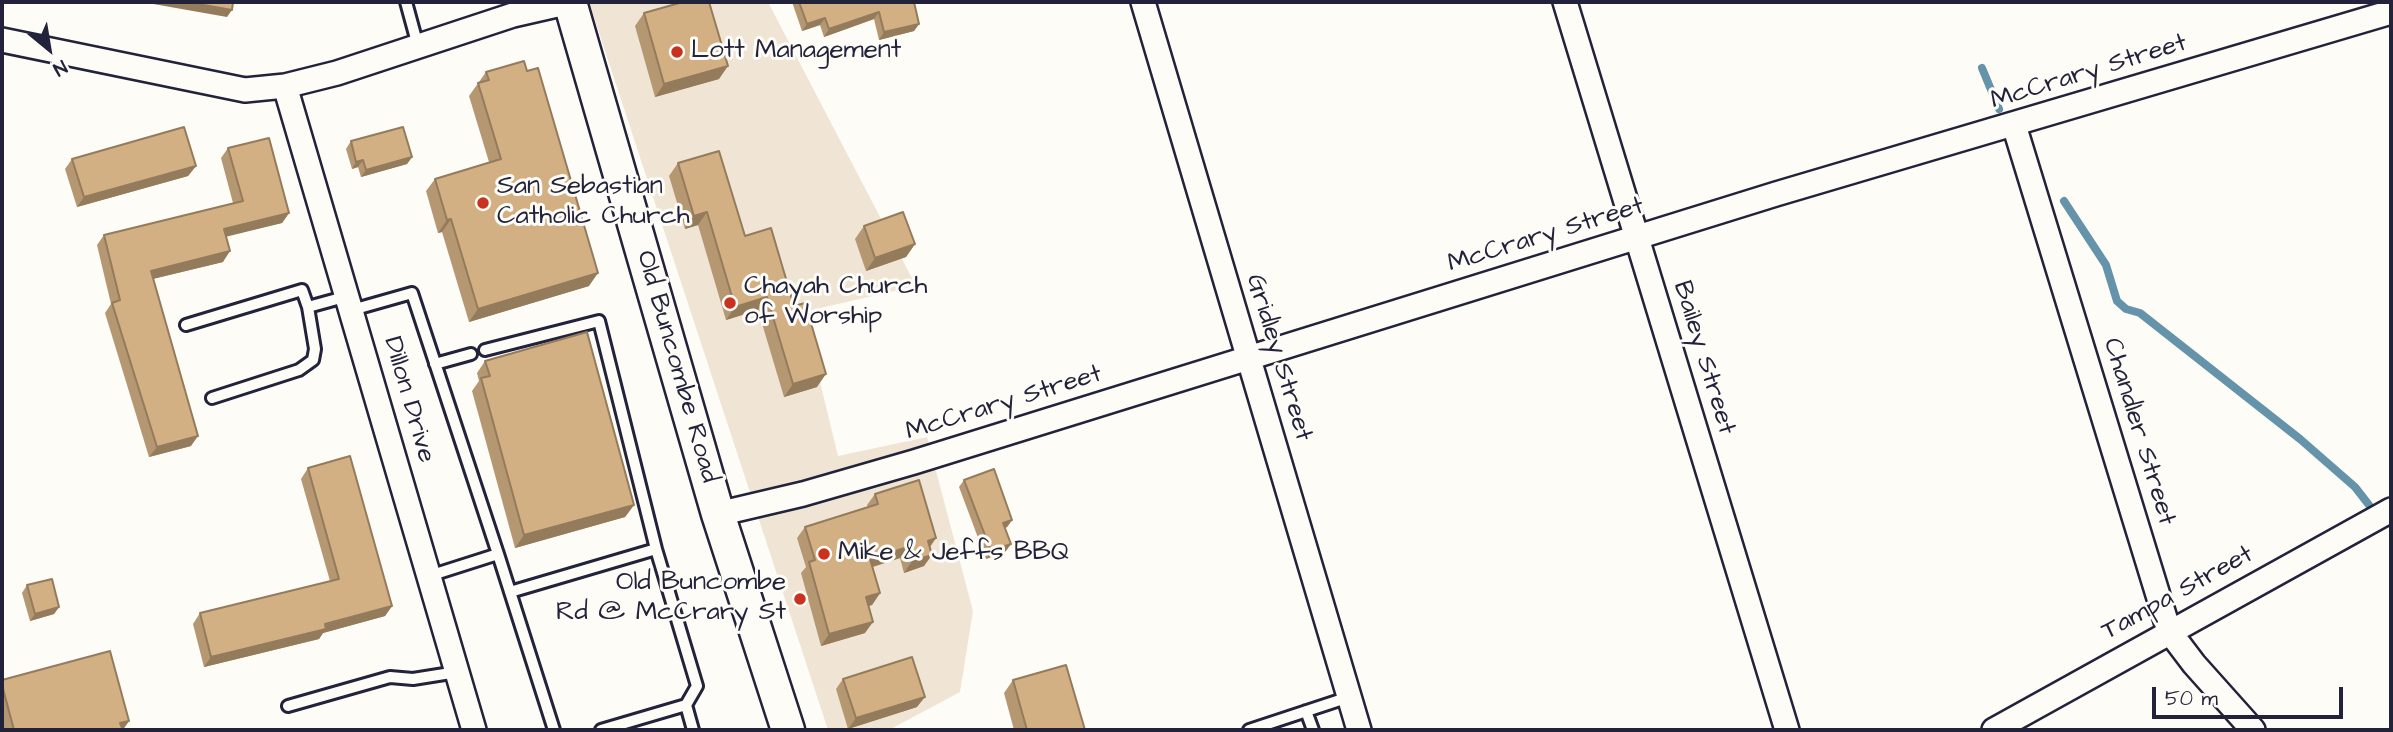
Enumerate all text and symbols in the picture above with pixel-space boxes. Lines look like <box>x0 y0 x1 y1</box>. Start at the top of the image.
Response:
north arrow <box>14 14 84 84</box>
street label: McCrary Street <box>1987 28 2191 118</box>
place label: Lott Management <box>691 36 901 68</box>
marker: Lott Management <box>669 44 685 60</box>
text: N <box>48 53 72 82</box>
place label: San Sebastian Catholic Church <box>497 172 690 234</box>
street label: McCrary Street <box>1444 191 1648 281</box>
marker: San Sebastian Catholic Church <box>475 195 491 211</box>
street label: Old Buncombe Road <box>628 247 724 487</box>
street label: Gridley Street <box>1238 271 1318 445</box>
place label: Chayah Church of Worship <box>744 272 927 334</box>
street label: Bailey Street <box>1665 278 1741 438</box>
marker: Chayah Church of Worship <box>722 295 738 311</box>
street label: Dillon Drive <box>375 333 441 467</box>
street label: Chandler Street <box>2095 335 2181 529</box>
street label: McCrary Street <box>902 359 1106 449</box>
place label: Mike & Jeffs BBQ <box>838 538 1069 570</box>
street label: Tampa Street <box>2097 540 2259 648</box>
marker: Mike & Jeffs BBQ <box>816 546 832 562</box>
place label: Old Buncombe Rd @ McCrary St <box>556 568 786 630</box>
marker: Old Buncombe Rd @ McCrary St <box>792 591 808 607</box>
scale bar <box>2155 672 2346 716</box>
text: 50 m <box>2165 684 2218 713</box>

